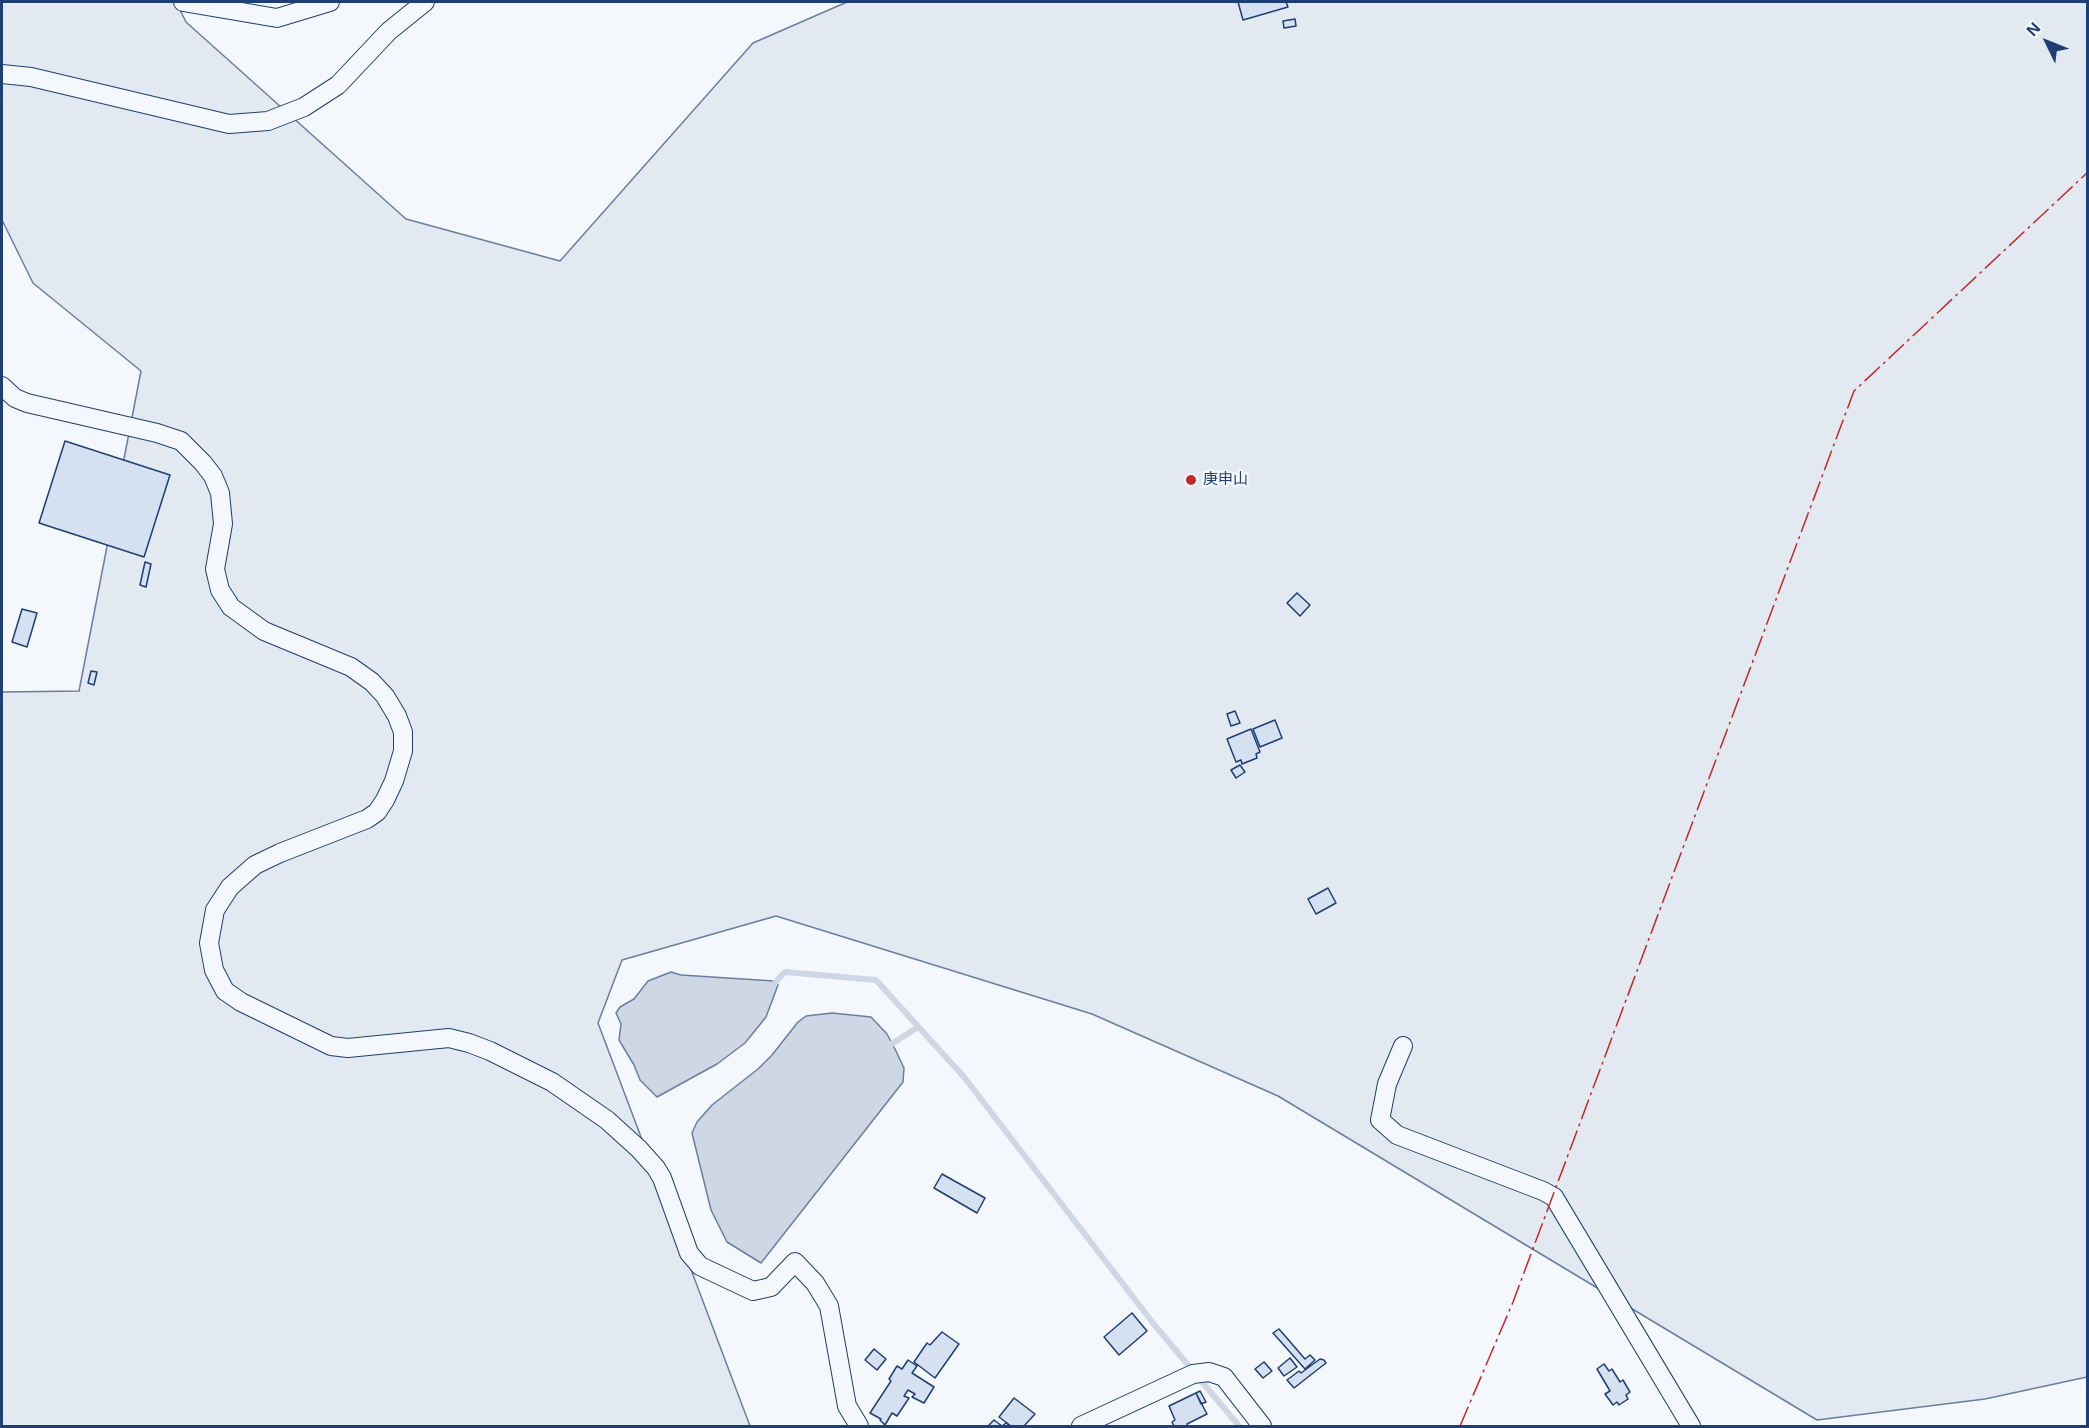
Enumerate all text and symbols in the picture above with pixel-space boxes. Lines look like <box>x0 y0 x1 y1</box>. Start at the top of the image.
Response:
north arrow <box>2017 12 2077 72</box>
text: N <box>2023 19 2044 39</box>
place label: 庚申山 <box>1203 471 1248 489</box>
marker: 庚申山 <box>1184 473 1198 487</box>

